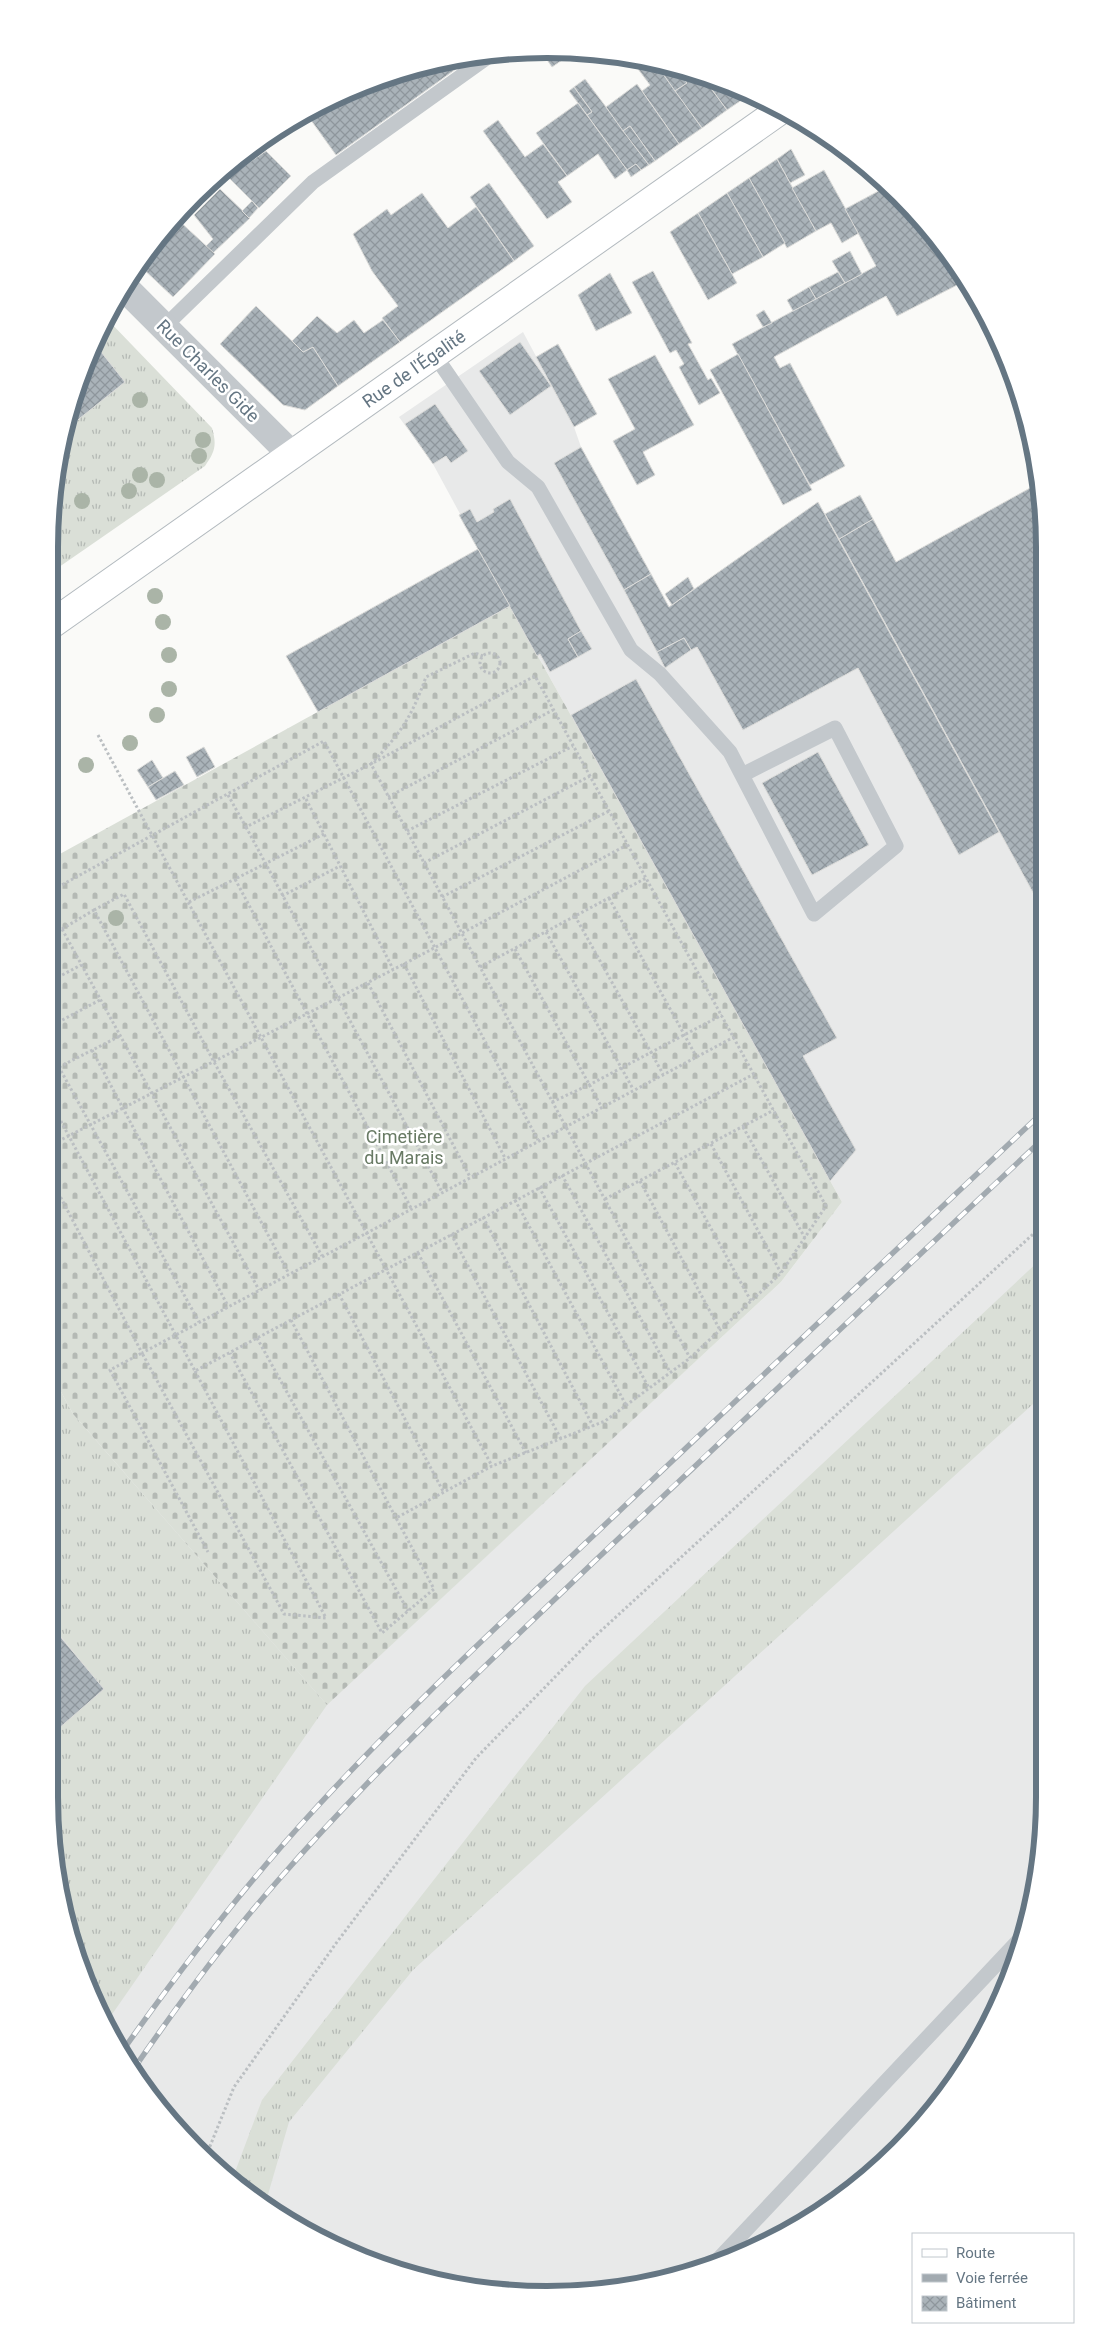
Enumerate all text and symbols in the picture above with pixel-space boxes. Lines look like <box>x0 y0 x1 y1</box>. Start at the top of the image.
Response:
street label: Rue Charles Gide <box>153 315 264 426</box>
street label: Rue de l'Égalité <box>358 325 469 412</box>
park label: Cimetière du Marais <box>364 1126 444 1168</box>
legend <box>912 2233 1074 2323</box>
text: Route <box>956 2244 995 2262</box>
text: Voie ferrée <box>956 2269 1028 2287</box>
text: Bâtiment <box>956 2294 1016 2312</box>

